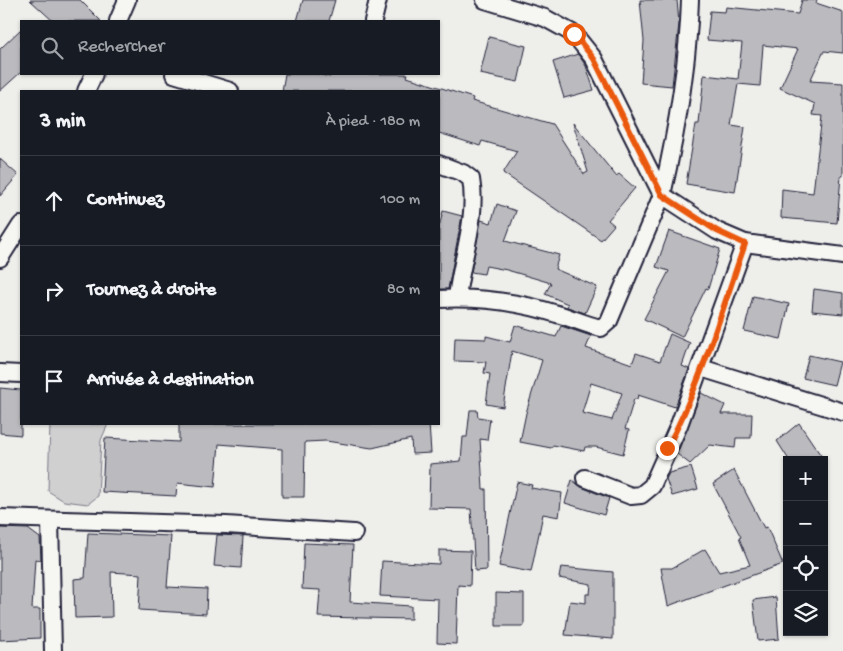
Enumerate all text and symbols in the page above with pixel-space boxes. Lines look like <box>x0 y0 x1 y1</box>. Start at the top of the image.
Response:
search box <box>20 20 440 75</box>
route start <box>563 23 586 46</box>
icon: search <box>38 34 66 62</box>
text: Rechercher <box>78 36 164 59</box>
text: 3 min <box>40 110 85 135</box>
text: À pied · 180 m <box>326 113 420 132</box>
icon: ahead <box>40 187 68 215</box>
text: Continuez <box>87 189 164 212</box>
text: 100 m <box>380 191 420 210</box>
icon: right <box>40 277 68 305</box>
text: Tournez à droite <box>87 279 216 302</box>
text: 80 m <box>387 281 420 300</box>
icon: arrive <box>40 367 68 395</box>
text: Arrivée à destination <box>87 369 253 392</box>
route end <box>656 437 679 460</box>
map controls <box>783 456 828 636</box>
button: + <box>783 456 828 501</box>
button: − <box>783 501 828 546</box>
button: locate <box>783 546 828 591</box>
button: layers <box>783 591 828 636</box>

